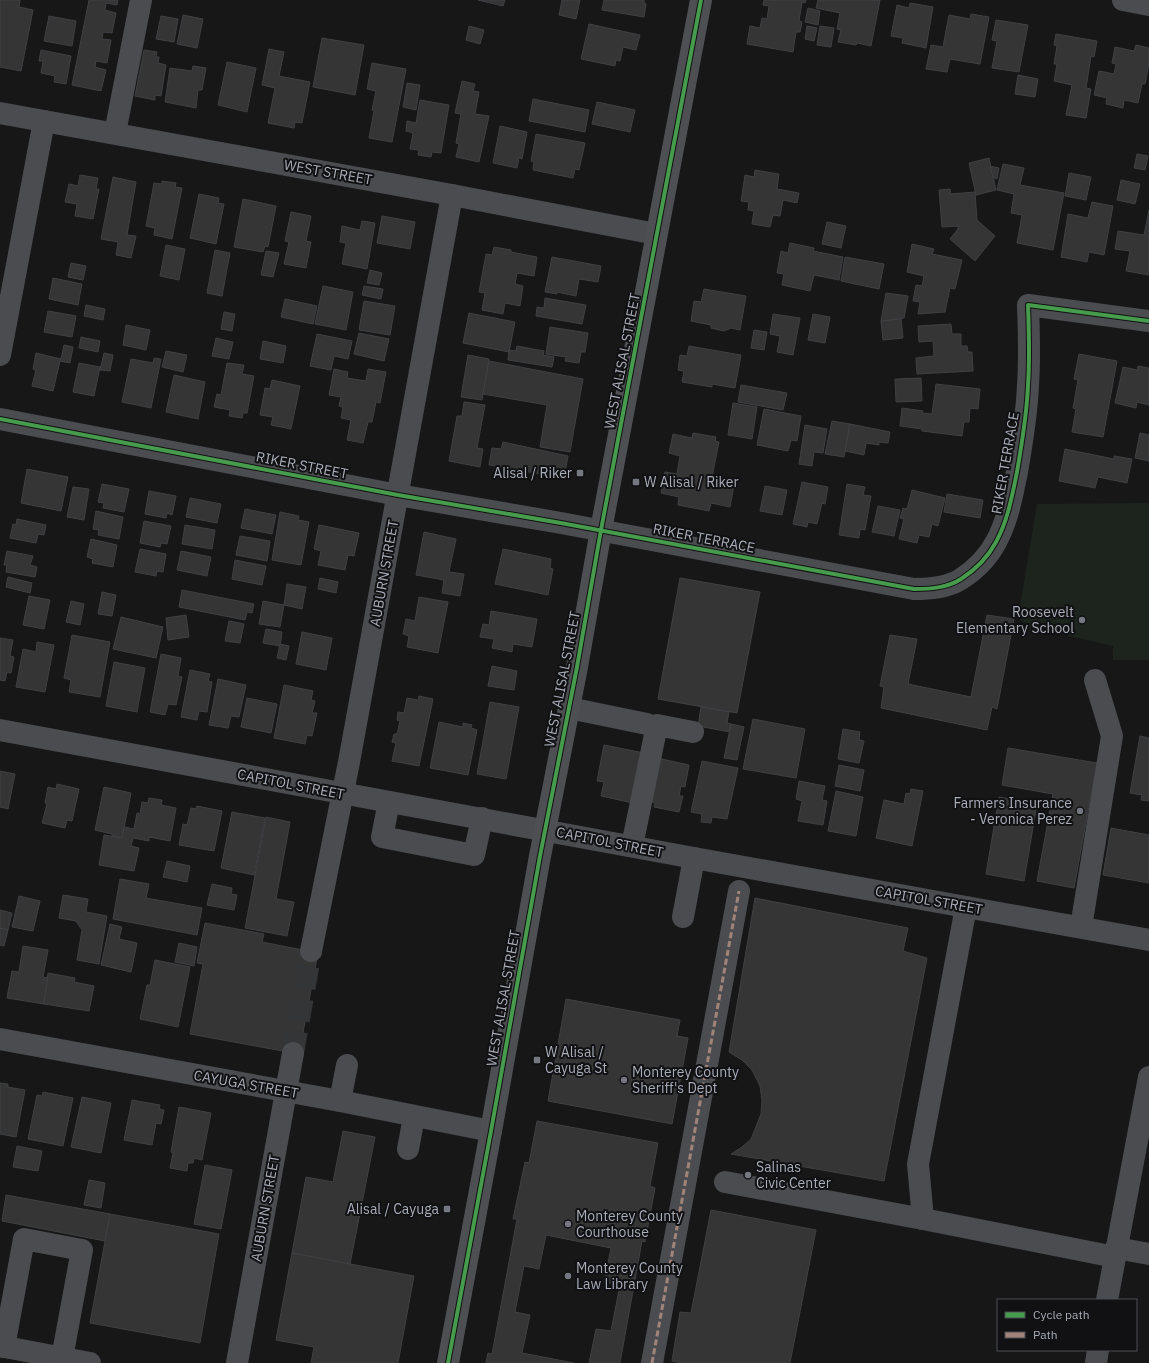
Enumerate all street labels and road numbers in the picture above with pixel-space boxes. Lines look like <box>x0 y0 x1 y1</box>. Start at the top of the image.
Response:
street label: WEST STREET <box>283 155 373 189</box>
street label: WEST ALISAL STREET <box>600 291 644 431</box>
street label: RIKER TERRACE <box>987 410 1023 516</box>
street label: RIKER STREET <box>255 447 349 483</box>
street label: AUBURN STREET <box>366 518 402 628</box>
street label: RIKER TERRACE <box>651 519 757 557</box>
street label: WEST ALISAL STREET <box>540 609 584 749</box>
street label: CAPITOL STREET <box>236 765 346 803</box>
street label: CAPITOL STREET <box>555 823 665 861</box>
street label: CAPITOL STREET <box>874 882 984 918</box>
street label: WEST ALISAL STREET <box>482 928 524 1068</box>
street label: CAYUGA STREET <box>192 1066 300 1102</box>
street label: AUBURN STREET <box>247 1153 283 1263</box>

